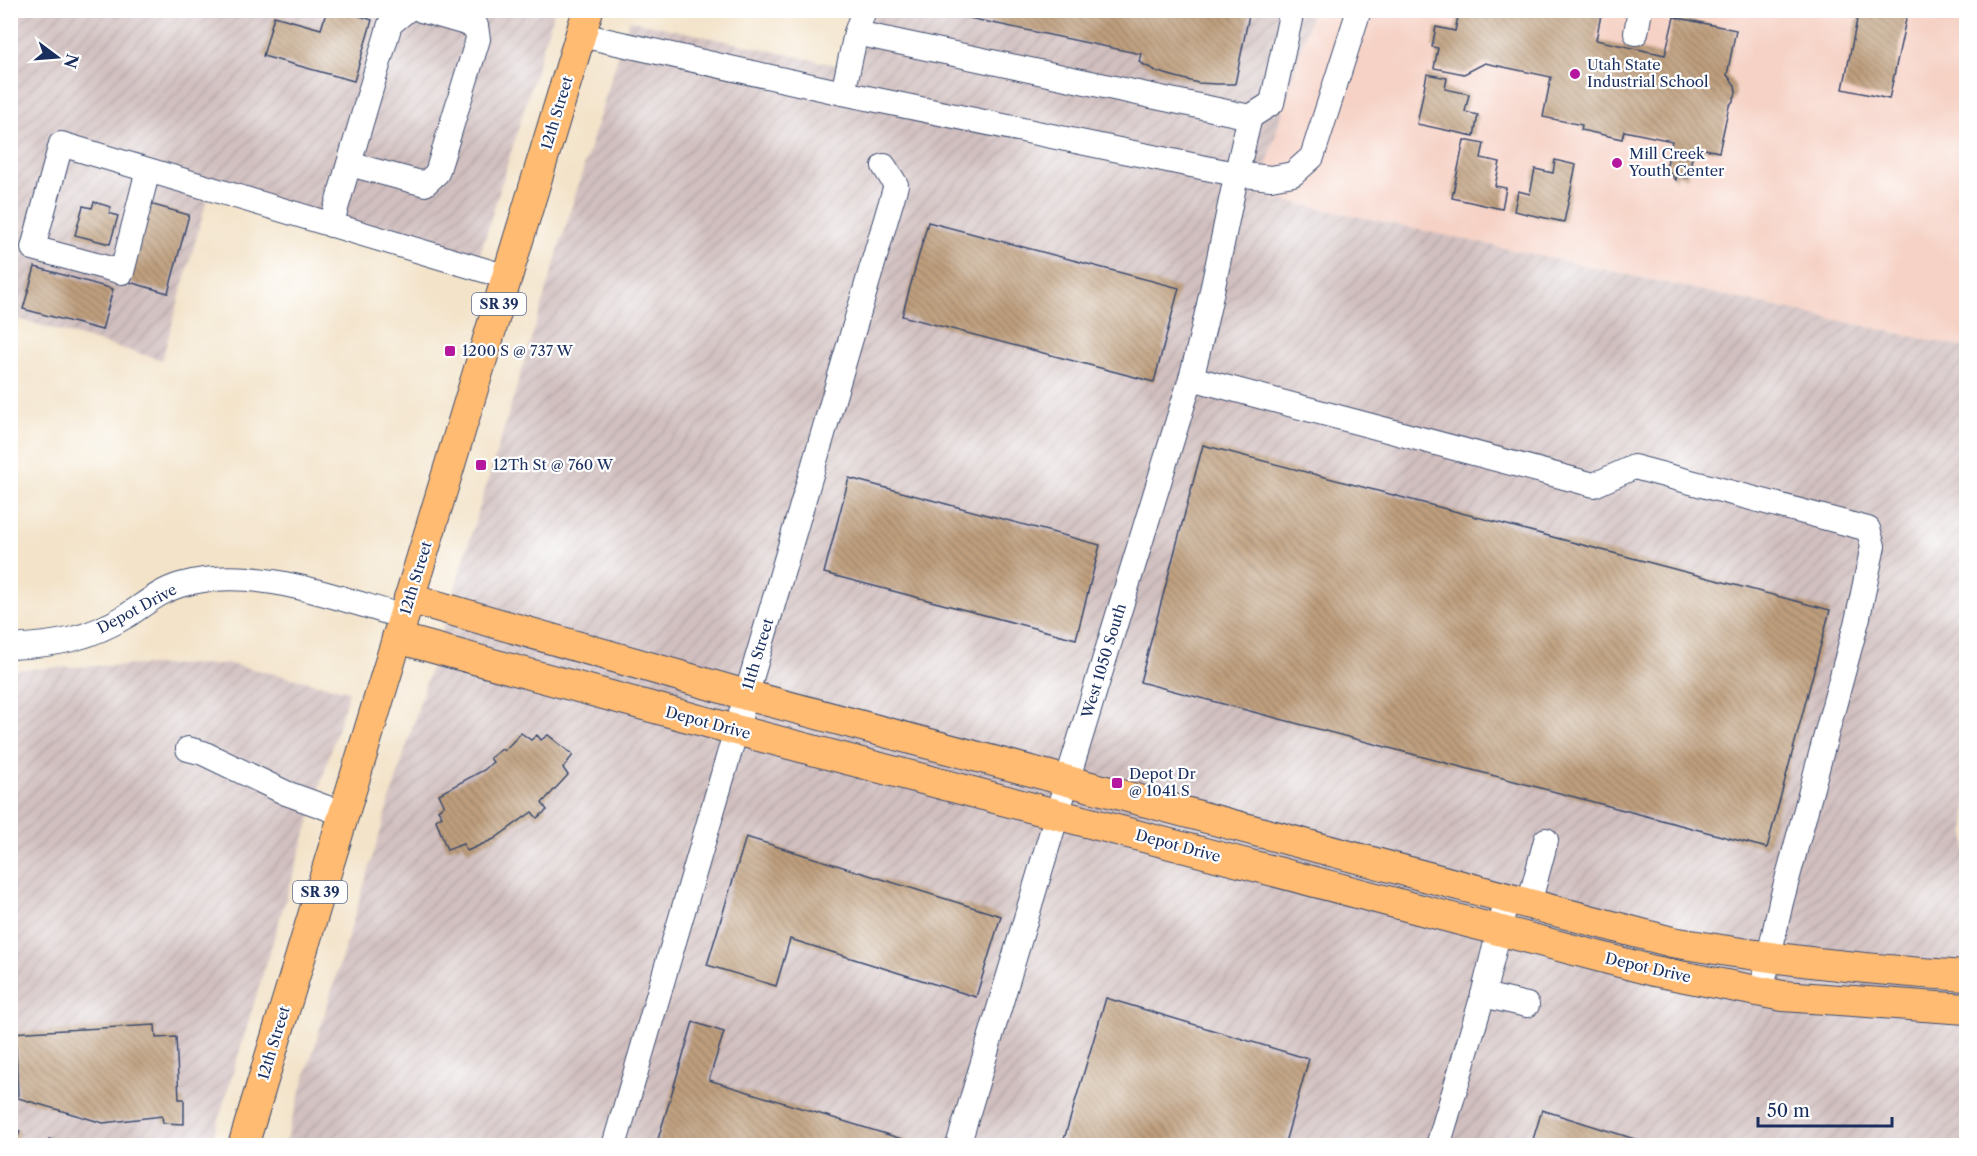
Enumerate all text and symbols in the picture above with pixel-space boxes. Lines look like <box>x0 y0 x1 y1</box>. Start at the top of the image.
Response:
north arrow <box>27 27 87 87</box>
text: N <box>60 52 83 71</box>
place label: Utah State Industrial School <box>1587 55 1709 91</box>
marker: Utah State Industrial School <box>1568 67 1582 81</box>
street label: 12th Street <box>536 73 577 152</box>
place label: Mill Creek Youth Center <box>1628 144 1725 180</box>
marker: Mill Creek Youth Center <box>1610 156 1624 170</box>
road number: SR 39 <box>472 293 526 315</box>
place label: 1200 S @ 737 W <box>462 341 573 360</box>
marker: 1200 S @ 737 W <box>443 344 457 358</box>
place label: 12Th St @ 760 W <box>493 455 614 474</box>
marker: 12Th St @ 760 W <box>474 458 488 472</box>
street label: 12th Street <box>395 538 436 617</box>
street label: Depot Drive <box>94 580 180 637</box>
street label: West 1050 South <box>1077 601 1130 721</box>
street label: 11th Street <box>738 615 778 692</box>
street label: Depot Drive <box>664 702 753 743</box>
place label: Depot Dr @ 1041 S <box>1129 764 1196 800</box>
marker: Depot Dr @ 1041 S <box>1110 776 1124 790</box>
street label: Depot Drive <box>1134 825 1223 866</box>
road number: SR 39 <box>293 881 347 903</box>
street label: Depot Drive <box>1603 948 1693 987</box>
street label: 12th Street <box>253 1003 294 1082</box>
scale bar <box>1758 1090 1892 1128</box>
text: 50 m <box>1767 1100 1810 1122</box>

